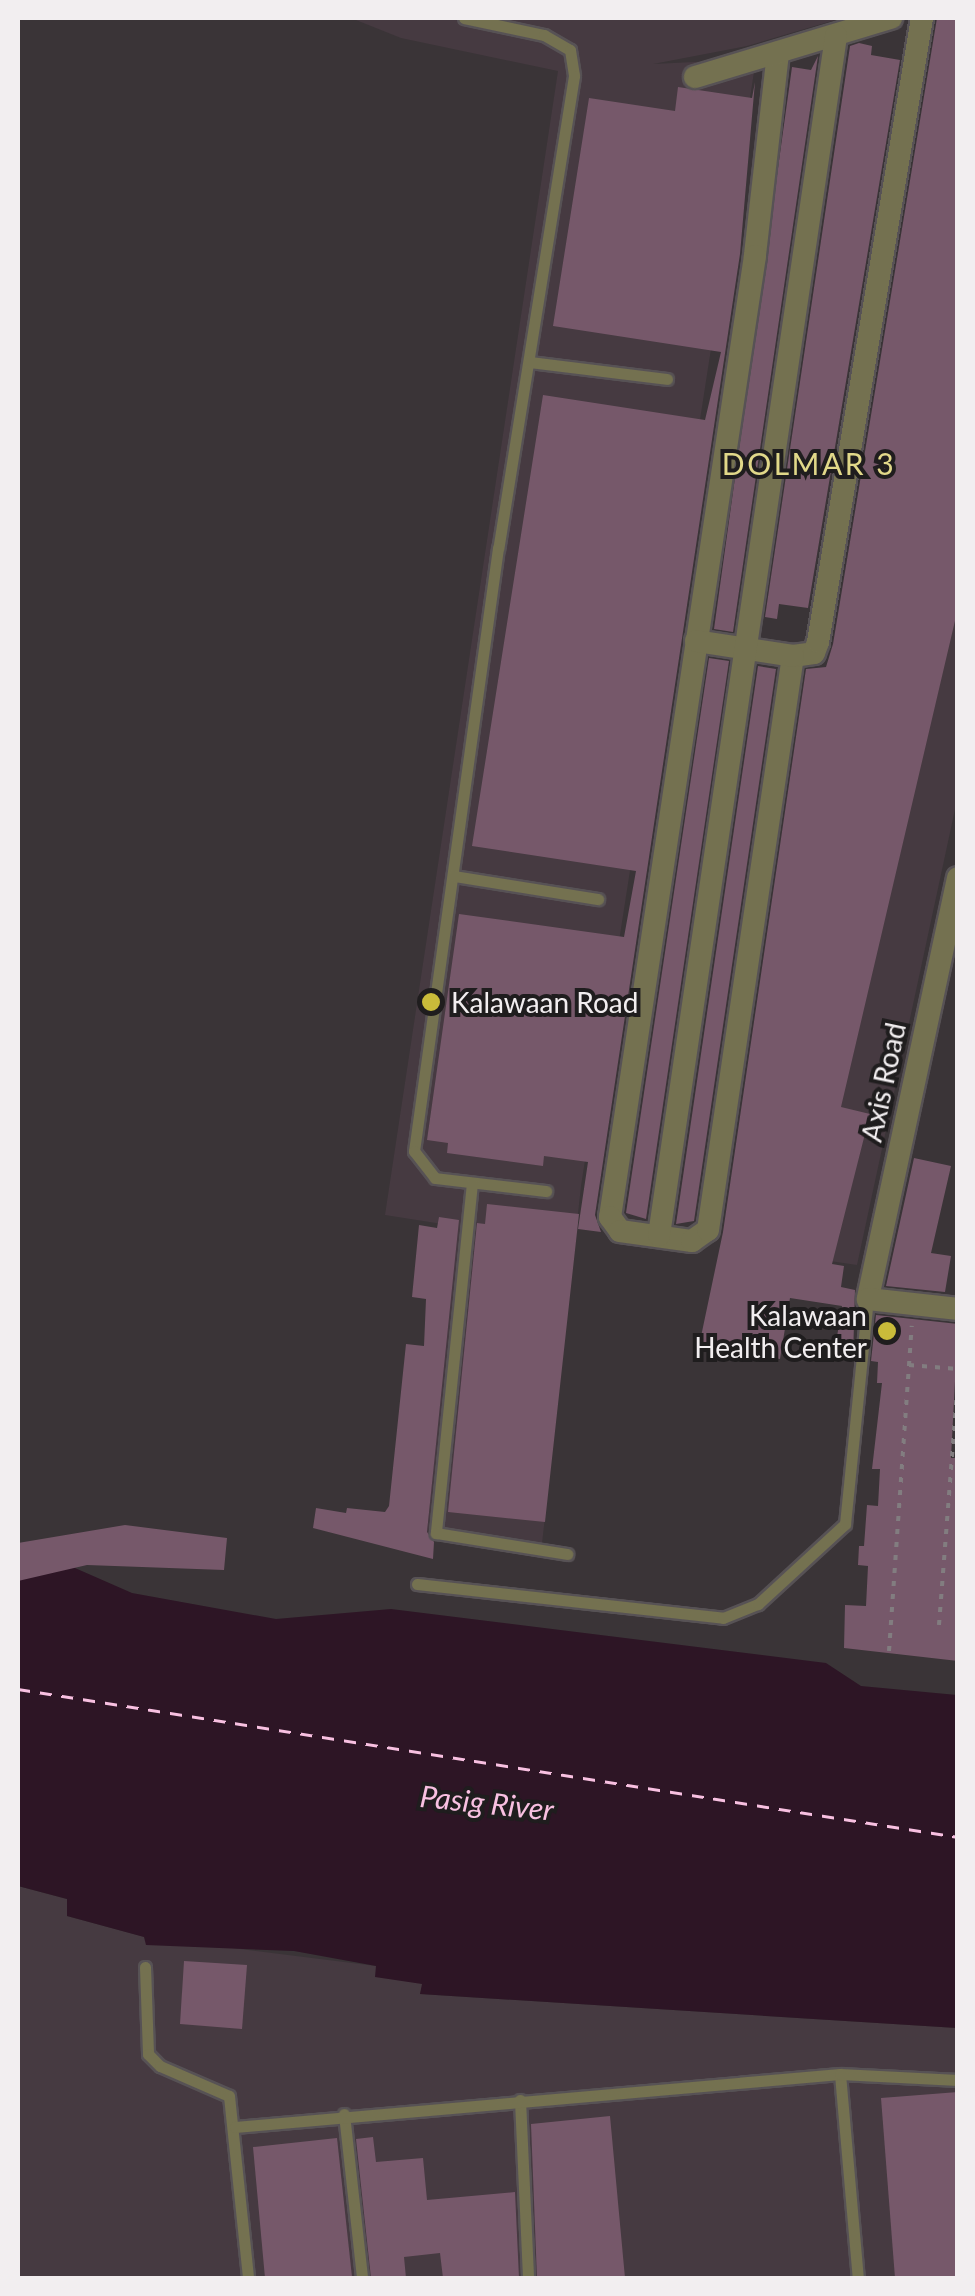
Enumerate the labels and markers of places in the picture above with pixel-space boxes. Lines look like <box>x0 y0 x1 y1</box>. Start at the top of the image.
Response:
place label: Kalawaan Road <box>451 985 638 1019</box>
marker: Kalawaan Road <box>420 991 442 1013</box>
place label: Kalawaan Health Center <box>694 1298 867 1364</box>
marker: Kalawaan Health Center <box>876 1320 898 1342</box>

